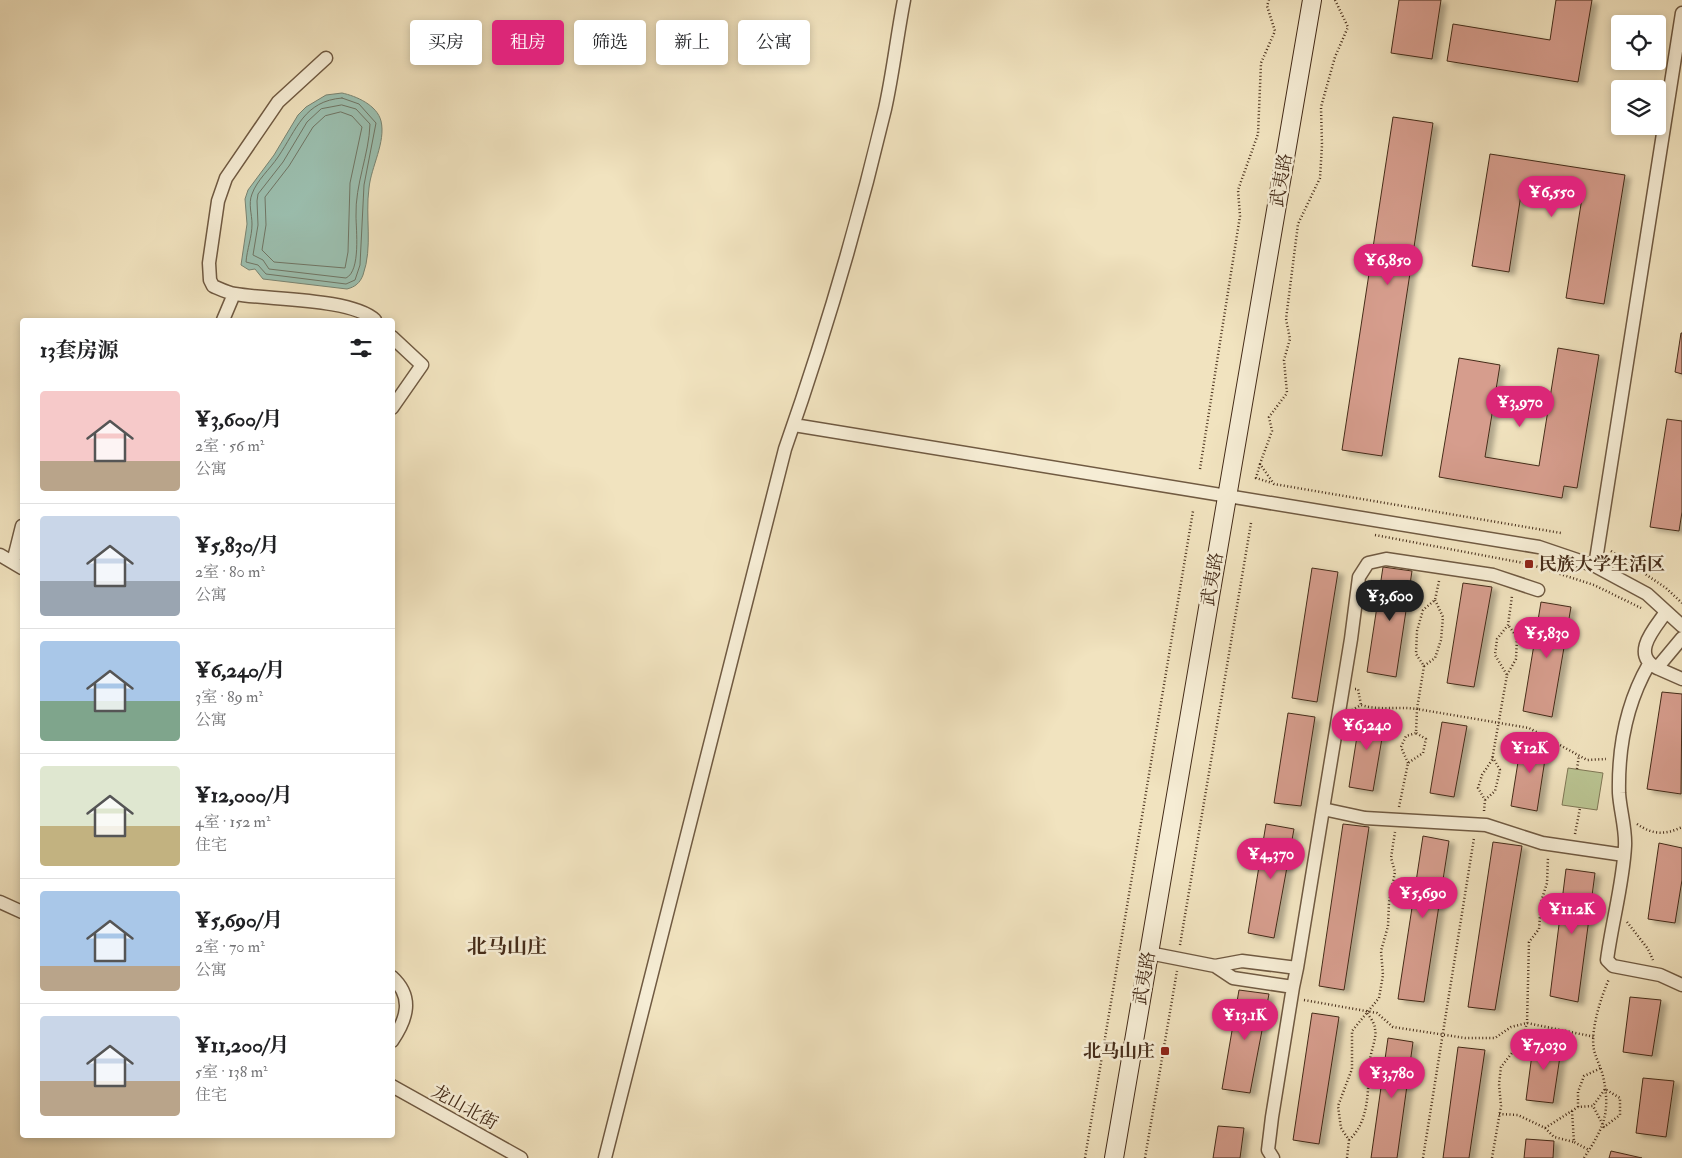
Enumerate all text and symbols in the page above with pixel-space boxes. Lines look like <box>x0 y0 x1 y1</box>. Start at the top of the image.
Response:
map controls <box>1611 15 1666 135</box>
button: locate <box>1611 15 1666 70</box>
chip: 买房 <box>410 20 482 65</box>
chip: 租房 <box>492 20 564 65</box>
chip: 筛选 <box>574 20 646 65</box>
chip: 新上 <box>656 20 728 65</box>
chip: 公寓 <box>738 20 810 65</box>
button: layers <box>1611 80 1666 135</box>
street label: 武夷路 <box>1265 152 1298 209</box>
pin: ¥6,550 <box>1511 176 1593 218</box>
text: ¥6,550 <box>1529 182 1575 202</box>
pin: ¥6,850 <box>1347 244 1429 286</box>
text: ¥6,850 <box>1365 250 1411 270</box>
icon: filters <box>347 334 375 362</box>
text: 13套房源 <box>40 337 119 364</box>
pin: ¥3,970 <box>1479 386 1561 428</box>
text: ¥3,970 <box>1497 392 1543 412</box>
text: ¥3,600/月 <box>195 406 282 433</box>
icon: home <box>80 411 140 471</box>
text: 2室 · 56 m² <box>195 436 264 456</box>
text: 公寓 <box>195 459 227 479</box>
text: ¥5,830/月 <box>195 532 280 559</box>
icon: home <box>80 536 140 596</box>
street label: 武夷路 <box>1196 551 1229 608</box>
place label: 民族大学生活区 <box>1539 553 1665 576</box>
marker: 民族大学生活区 <box>1523 558 1535 570</box>
text: 2室 · 80 m² <box>195 562 265 582</box>
pin: ¥3,600 <box>1349 580 1431 622</box>
text: 公寓 <box>195 585 227 605</box>
text: ¥3,600 <box>1367 586 1413 606</box>
pin: ¥5,830 <box>1506 616 1588 659</box>
text: ¥5,830 <box>1525 623 1569 643</box>
text: ¥6,240/月 <box>195 657 286 684</box>
icon: home <box>80 661 140 721</box>
text: 3室 · 89 m² <box>195 687 263 707</box>
pin: ¥6,240 <box>1326 708 1408 751</box>
text: 公寓 <box>195 710 227 730</box>
text: ¥6,240 <box>1343 715 1391 735</box>
pin: ¥12K <box>1500 732 1560 774</box>
text: ¥12K <box>1511 738 1549 758</box>
text: ¥12,000/月 <box>195 782 293 809</box>
icon: home <box>80 786 140 846</box>
text: 4室 · 152 m² <box>195 812 271 832</box>
text: 住宅 <box>195 835 227 855</box>
pin: ¥4,370 <box>1230 838 1312 880</box>
text: ¥4,370 <box>1248 844 1294 864</box>
pin: ¥5,690 <box>1382 876 1464 919</box>
text: ¥5,690 <box>1399 883 1447 903</box>
pin: ¥11.2K <box>1531 892 1613 935</box>
text: ¥11.2K <box>1549 899 1595 919</box>
text: ¥5,690/月 <box>195 907 283 934</box>
icon: home <box>80 911 140 971</box>
district label: 北马山庄 <box>467 934 547 959</box>
text: 2室 · 70 m² <box>195 937 265 957</box>
street label: 武夷路 <box>1128 950 1161 1007</box>
text: 公寓 <box>195 960 227 980</box>
pin: ¥13.1K <box>1204 998 1286 1041</box>
text: ¥13.1K <box>1223 1005 1267 1025</box>
pin: ¥7,030 <box>1503 1028 1585 1071</box>
text: ¥11,200/月 <box>195 1032 289 1059</box>
text: ¥7,030 <box>1521 1035 1567 1055</box>
icon: home <box>80 1036 140 1096</box>
place label: 北马山庄 <box>1083 1040 1155 1063</box>
marker: 北马山庄 <box>1159 1045 1171 1057</box>
pin: ¥3,780 <box>1351 1056 1433 1099</box>
text: 5室 · 138 m² <box>195 1062 268 1082</box>
text: ¥3,780 <box>1370 1063 1414 1083</box>
street label: 龙山北街 <box>428 1080 502 1135</box>
text: 住宅 <box>195 1085 227 1105</box>

